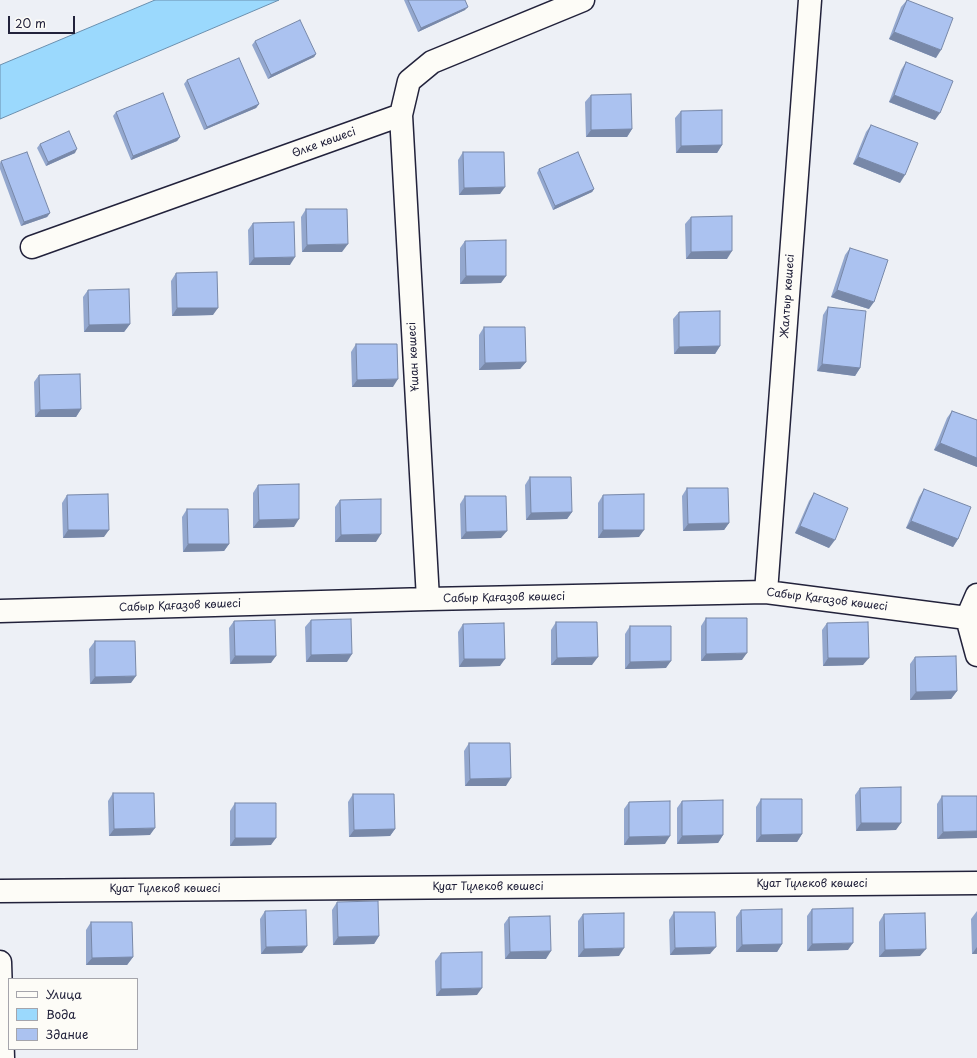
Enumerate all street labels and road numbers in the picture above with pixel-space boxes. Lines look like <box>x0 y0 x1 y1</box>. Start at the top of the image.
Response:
street label: Өлке көшесі <box>290 125 358 161</box>
street label: Жалтыр көшесі <box>778 254 798 338</box>
street label: Ұшан көшесі <box>406 322 422 392</box>
street label: Сабыр Қағазов көшесі <box>766 586 888 614</box>
street label: Сабыр Қағазов көшесі <box>443 590 565 606</box>
street label: Сабыр Қағазов көшесі <box>119 597 241 615</box>
street label: Қуат Түлеков көшесі <box>756 877 868 891</box>
street label: Қуат Түлеков көшесі <box>432 880 544 894</box>
street label: Қуат Түлеков көшесі <box>109 882 221 896</box>

